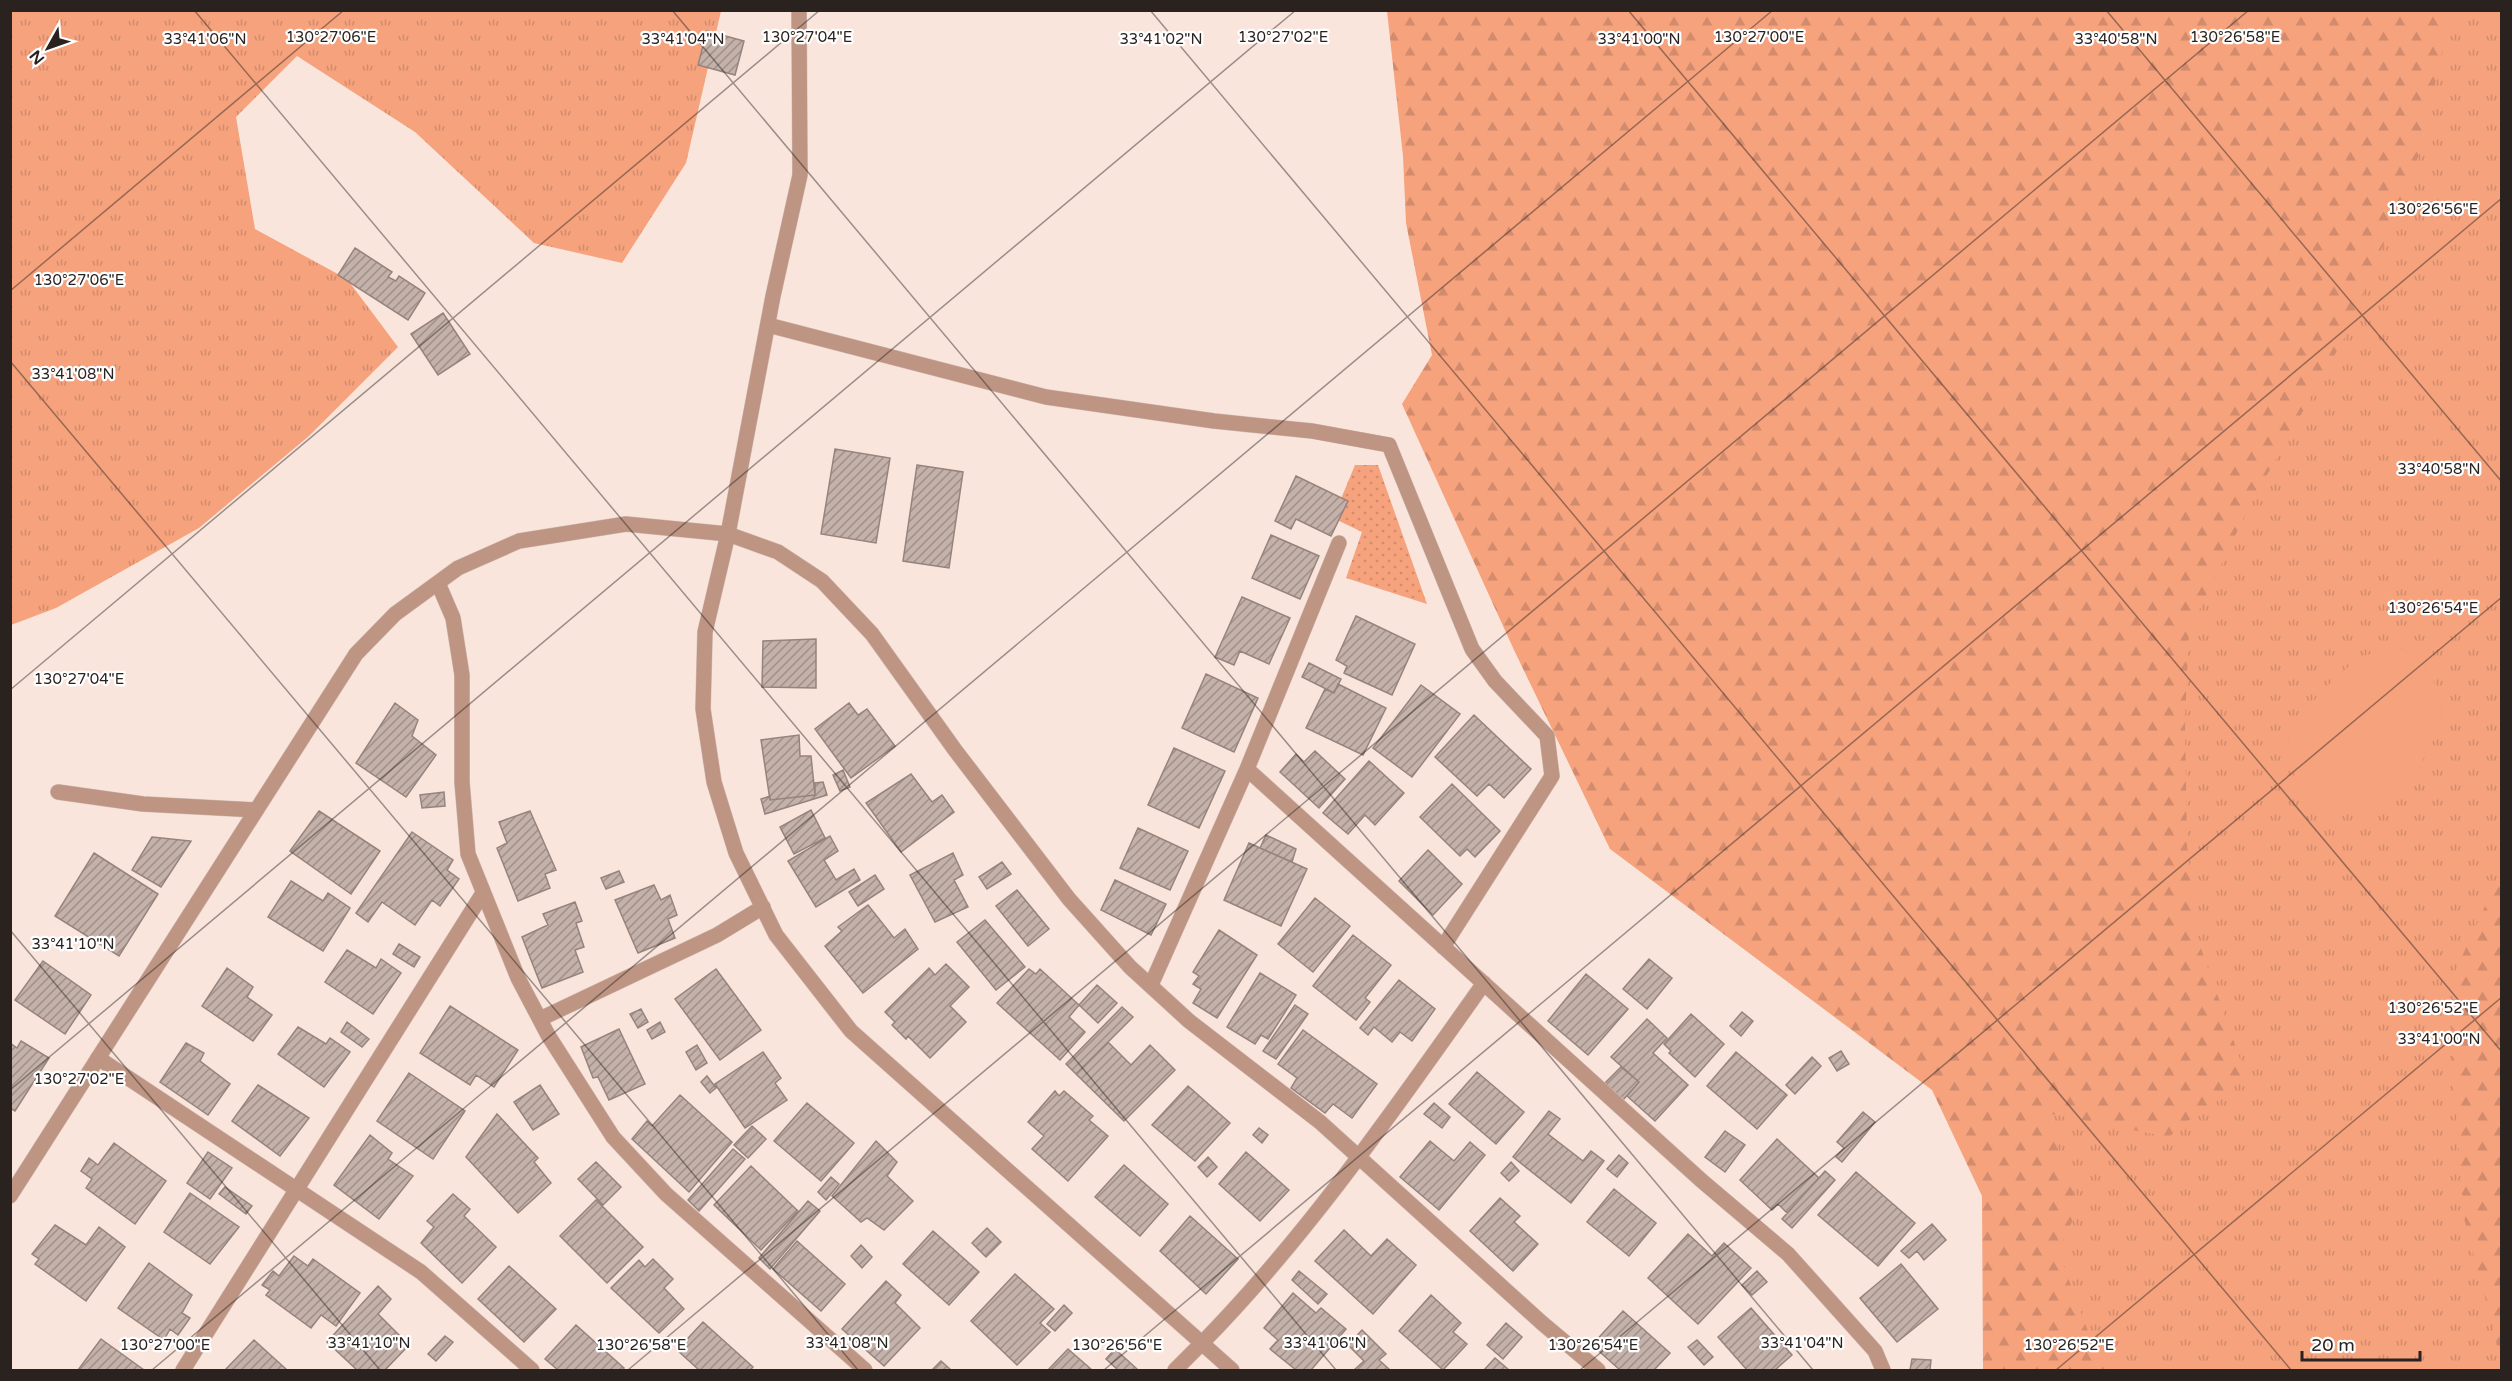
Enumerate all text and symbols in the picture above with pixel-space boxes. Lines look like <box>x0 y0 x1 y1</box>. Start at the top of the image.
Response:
north arrow <box>18 18 78 78</box>
text: 130°27'06"E <box>286 28 376 46</box>
text: 130°27'04"E <box>762 28 852 46</box>
text: 130°27'02"E <box>1238 28 1328 46</box>
text: 130°27'00"E <box>1714 28 1804 46</box>
text: 130°26'58"E <box>2190 28 2280 46</box>
text: 33°41'06"N <box>163 30 247 48</box>
text: 33°41'04"N <box>641 30 725 48</box>
text: 33°41'02"N <box>1119 30 1203 48</box>
text: 33°41'00"N <box>1597 30 1681 48</box>
text: 33°40'58"N <box>2074 30 2158 48</box>
text: N <box>25 46 49 68</box>
text: 130°26'56"E <box>2388 200 2478 218</box>
text: 130°27'06"E <box>34 271 124 289</box>
text: 33°41'08"N <box>31 365 115 383</box>
text: 33°40'58"N <box>2397 460 2481 478</box>
text: 130°26'54"E <box>2388 599 2478 617</box>
text: 130°27'04"E <box>34 670 124 688</box>
text: 33°41'10"N <box>31 935 115 953</box>
text: 130°26'52"E <box>2388 999 2478 1017</box>
text: 33°41'00"N <box>2397 1030 2481 1048</box>
text: 130°27'02"E <box>34 1070 124 1088</box>
scale bar <box>2302 1324 2420 1362</box>
text: 33°41'10"N <box>327 1334 411 1352</box>
text: 33°41'08"N <box>805 1334 889 1352</box>
text: 33°41'06"N <box>1283 1334 1367 1352</box>
text: 33°41'04"N <box>1760 1334 1844 1352</box>
text: 20 m <box>2311 1334 2355 1356</box>
text: 130°27'00"E <box>120 1336 210 1354</box>
text: 130°26'58"E <box>596 1336 686 1354</box>
text: 130°26'56"E <box>1072 1336 1162 1354</box>
text: 130°26'54"E <box>1548 1336 1638 1354</box>
text: 130°26'52"E <box>2024 1336 2114 1354</box>

